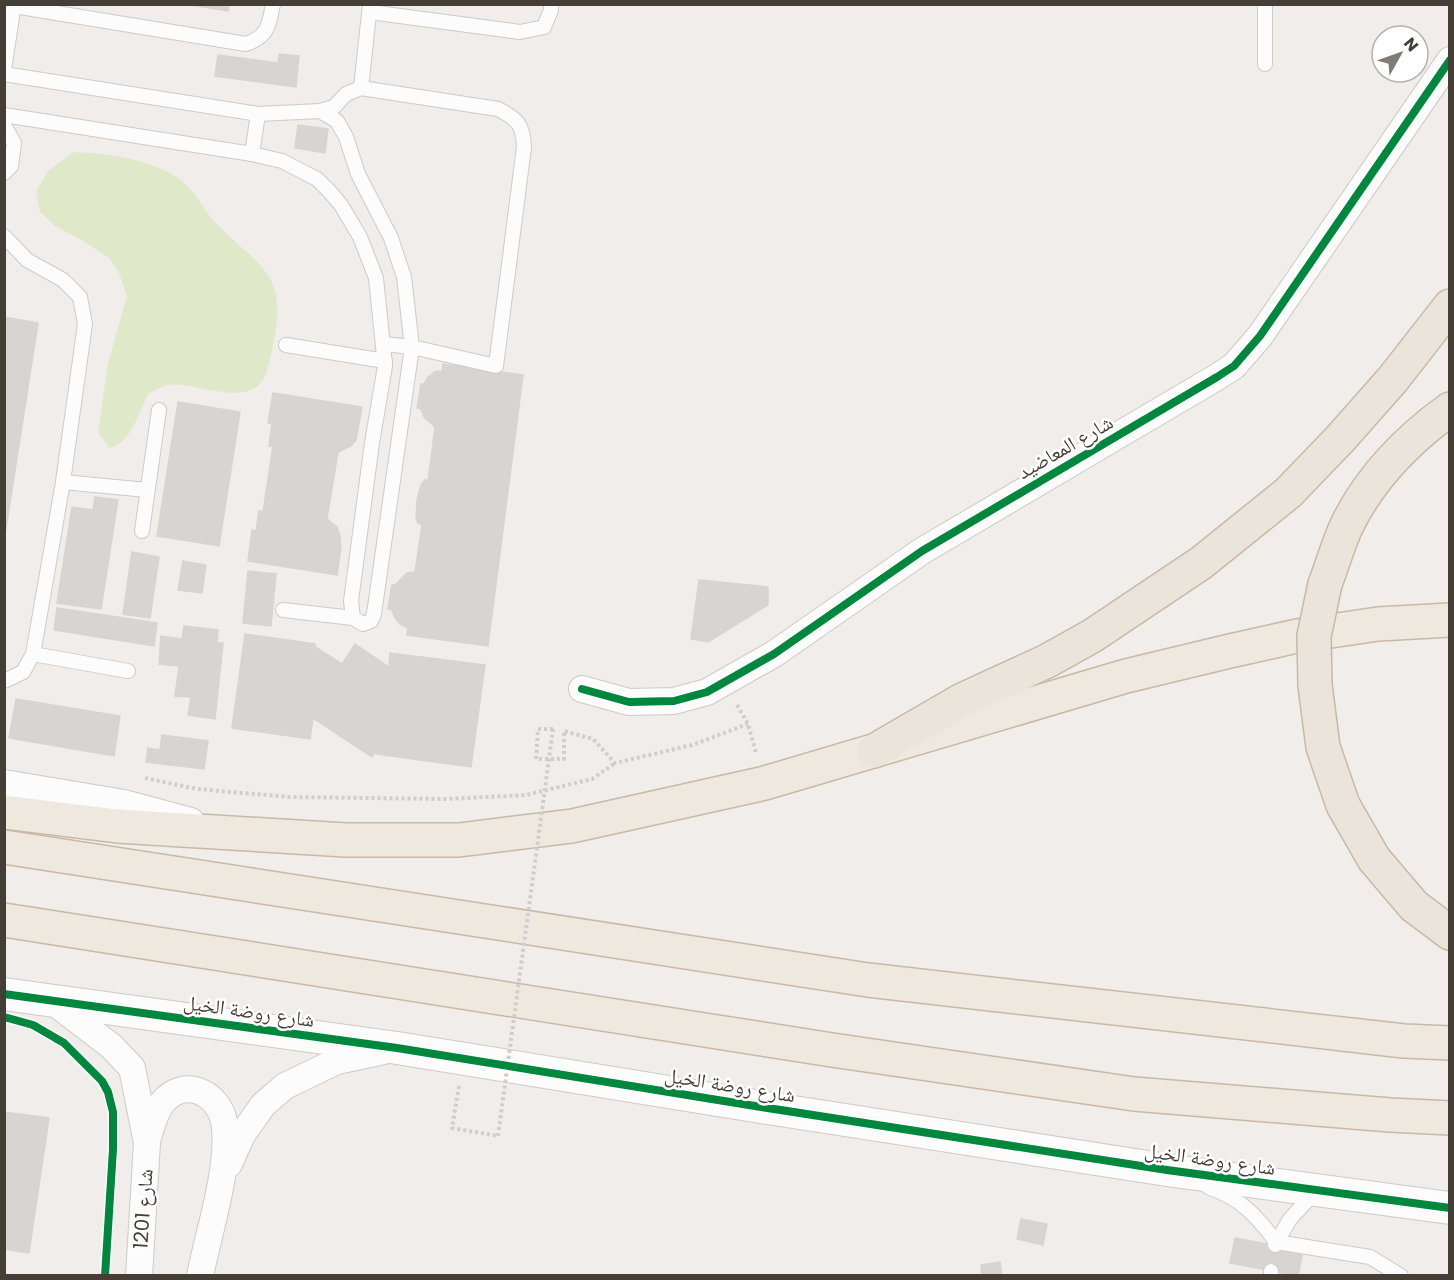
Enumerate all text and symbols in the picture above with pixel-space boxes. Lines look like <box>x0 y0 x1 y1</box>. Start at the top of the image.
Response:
north arrow <box>1370 24 1430 84</box>
text: N <box>1398 33 1424 57</box>
street label: شارع المعاضيد <box>1012 408 1118 486</box>
street label: شارع روضة الخيل <box>182 988 316 1034</box>
street label: شارع روضة الخيل <box>663 1061 797 1109</box>
street label: شارع روضة الخيل <box>1143 1136 1277 1182</box>
street label: شارع 1201 <box>126 1168 160 1250</box>

